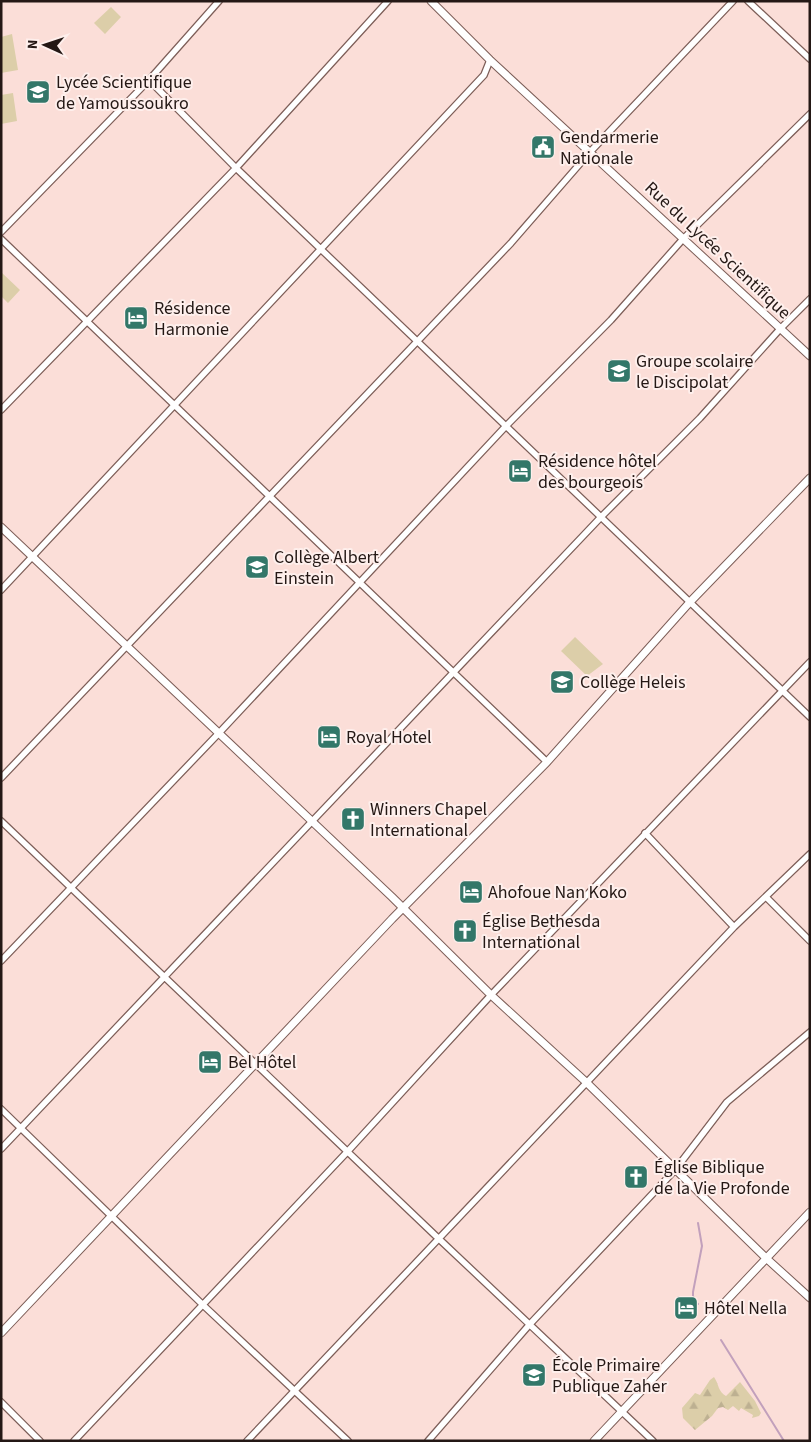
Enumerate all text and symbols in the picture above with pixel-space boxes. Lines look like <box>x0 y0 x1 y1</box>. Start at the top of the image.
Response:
north arrow <box>20 20 70 70</box>
text: N <box>23 39 43 50</box>
place label: Lycée Scientifique de Yamoussoukro <box>56 70 192 116</box>
school or university icon: Lycée Scientifique de Yamoussoukro <box>25 79 51 105</box>
place label: Gendarmerie Nationale <box>560 125 659 171</box>
public building icon: Gendarmerie Nationale <box>530 134 556 160</box>
street label: Rue du Lycée Scientifique <box>639 176 796 325</box>
place label: Résidence Harmonie <box>154 296 231 342</box>
hotel icon: Résidence Harmonie <box>123 305 149 331</box>
place label: Groupe scolaire le Discipolat <box>636 349 754 395</box>
school or university icon: Groupe scolaire le Discipolat <box>606 358 632 384</box>
place label: Résidence hôtel des bourgeois <box>538 449 657 495</box>
hotel icon: Résidence hôtel des bourgeois <box>507 458 533 484</box>
place label: Collège Albert Einstein <box>274 545 379 591</box>
school or university icon: Collège Albert Einstein <box>244 554 270 580</box>
school or university icon: Collège Heleis <box>549 669 575 695</box>
place label: Collège Heleis <box>580 670 685 695</box>
hotel icon: Royal Hotel <box>316 724 342 750</box>
place label: Royal Hotel <box>346 725 432 750</box>
place label: Winners Chapel International <box>370 797 487 843</box>
church icon: Winners Chapel International <box>340 806 366 832</box>
hotel icon: Ahofoue Nan Koko <box>458 879 484 905</box>
place label: Ahofoue Nan Koko <box>488 880 627 905</box>
place label: Église Bethesda International <box>482 909 600 955</box>
church icon: Église Bethesda International <box>452 918 478 944</box>
hotel icon: Bel Hôtel <box>197 1049 223 1075</box>
place label: Bel Hôtel <box>228 1050 296 1075</box>
place label: Église Biblique de la Vie Profonde <box>654 1155 790 1201</box>
church icon: Église Biblique de la Vie Profonde <box>623 1164 649 1190</box>
hotel icon: Hôtel Nella <box>673 1295 699 1321</box>
place label: Hôtel Nella <box>704 1296 787 1321</box>
place label: École Primaire Publique Zaher <box>552 1353 667 1399</box>
school or university icon: École Primaire Publique Zaher <box>521 1362 547 1388</box>

